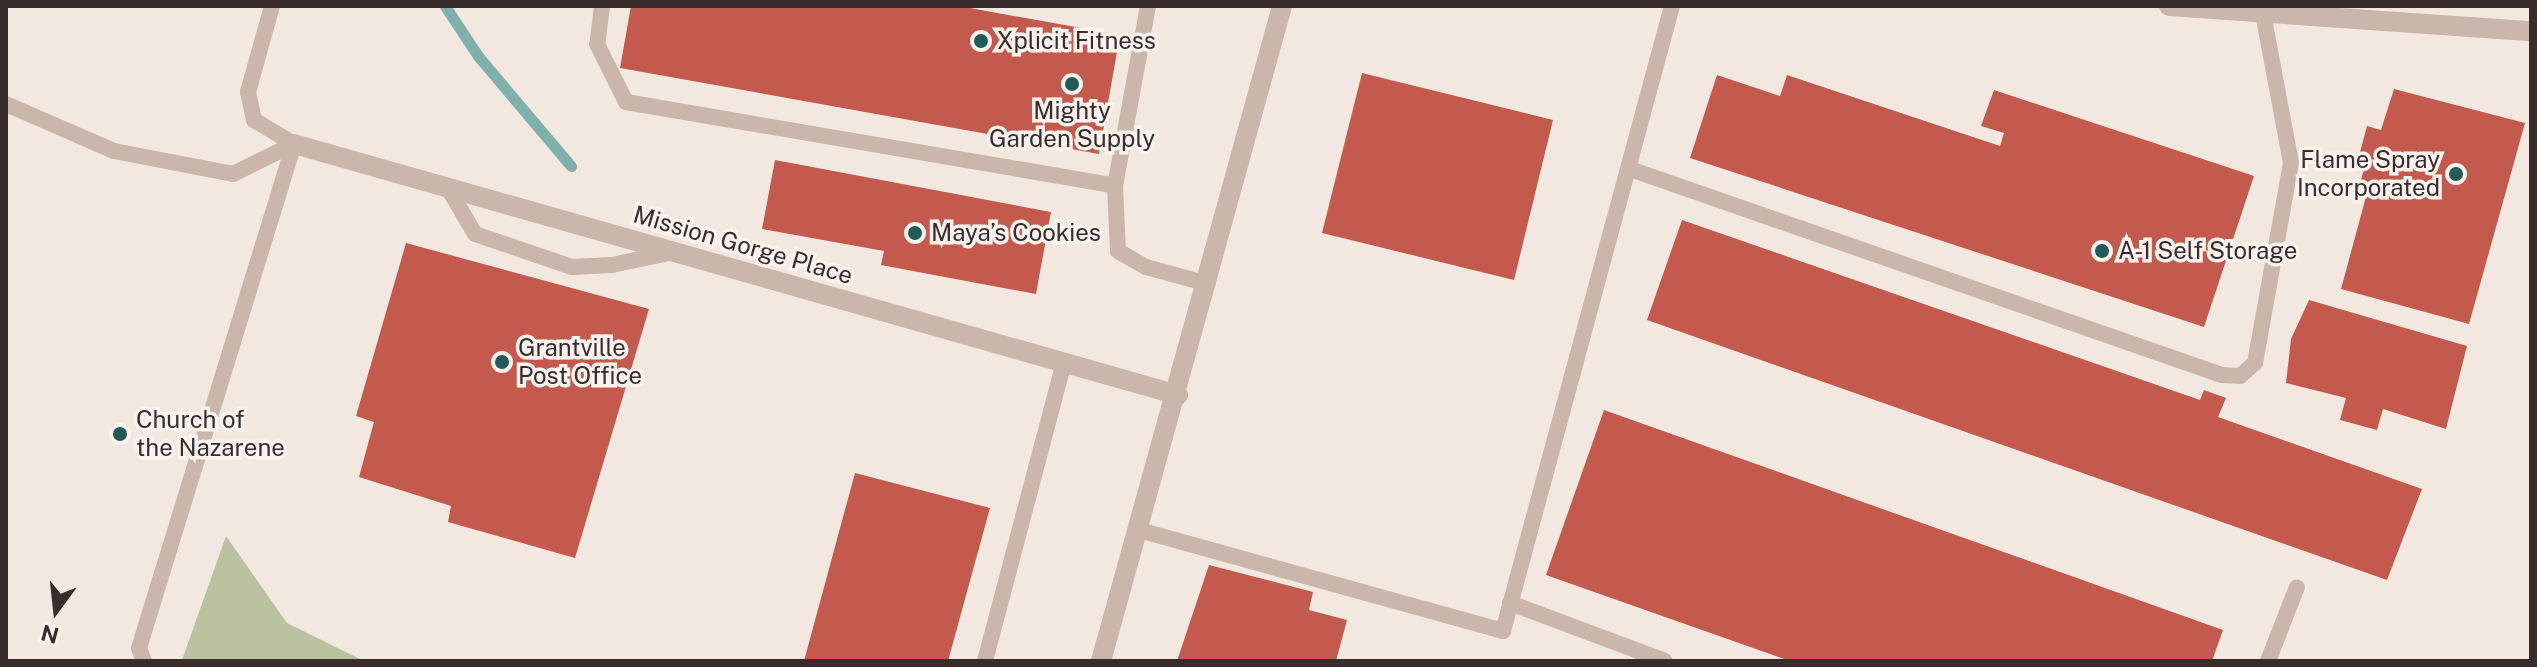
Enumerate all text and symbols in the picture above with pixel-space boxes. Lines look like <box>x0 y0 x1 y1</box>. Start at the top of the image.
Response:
place label: Xplicit Fitness <box>997 27 1156 55</box>
marker: Xplicit Fitness <box>972 32 990 50</box>
marker: Mighty Garden Supply <box>1063 75 1081 93</box>
place label: Mighty Garden Supply <box>989 97 1155 153</box>
place label: Flame Spray Incorporated <box>2297 146 2440 202</box>
marker: Flame Spray Incorporated <box>2447 165 2465 183</box>
street label: Mission Gorge Place <box>630 200 856 290</box>
place label: Maya’s Cookies <box>931 219 1101 247</box>
marker: Maya’s Cookies <box>906 224 924 242</box>
place label: A-1 Self Storage <box>2118 237 2297 265</box>
marker: A-1 Self Storage <box>2093 242 2111 260</box>
place label: Grantville Post Office <box>518 334 642 390</box>
marker: Grantville Post Office <box>493 353 511 371</box>
place label: Church of the Nazarene <box>136 406 285 462</box>
marker: Church of the Nazarene <box>111 425 129 443</box>
north arrow <box>16 571 96 651</box>
text: N <box>38 619 61 649</box>

